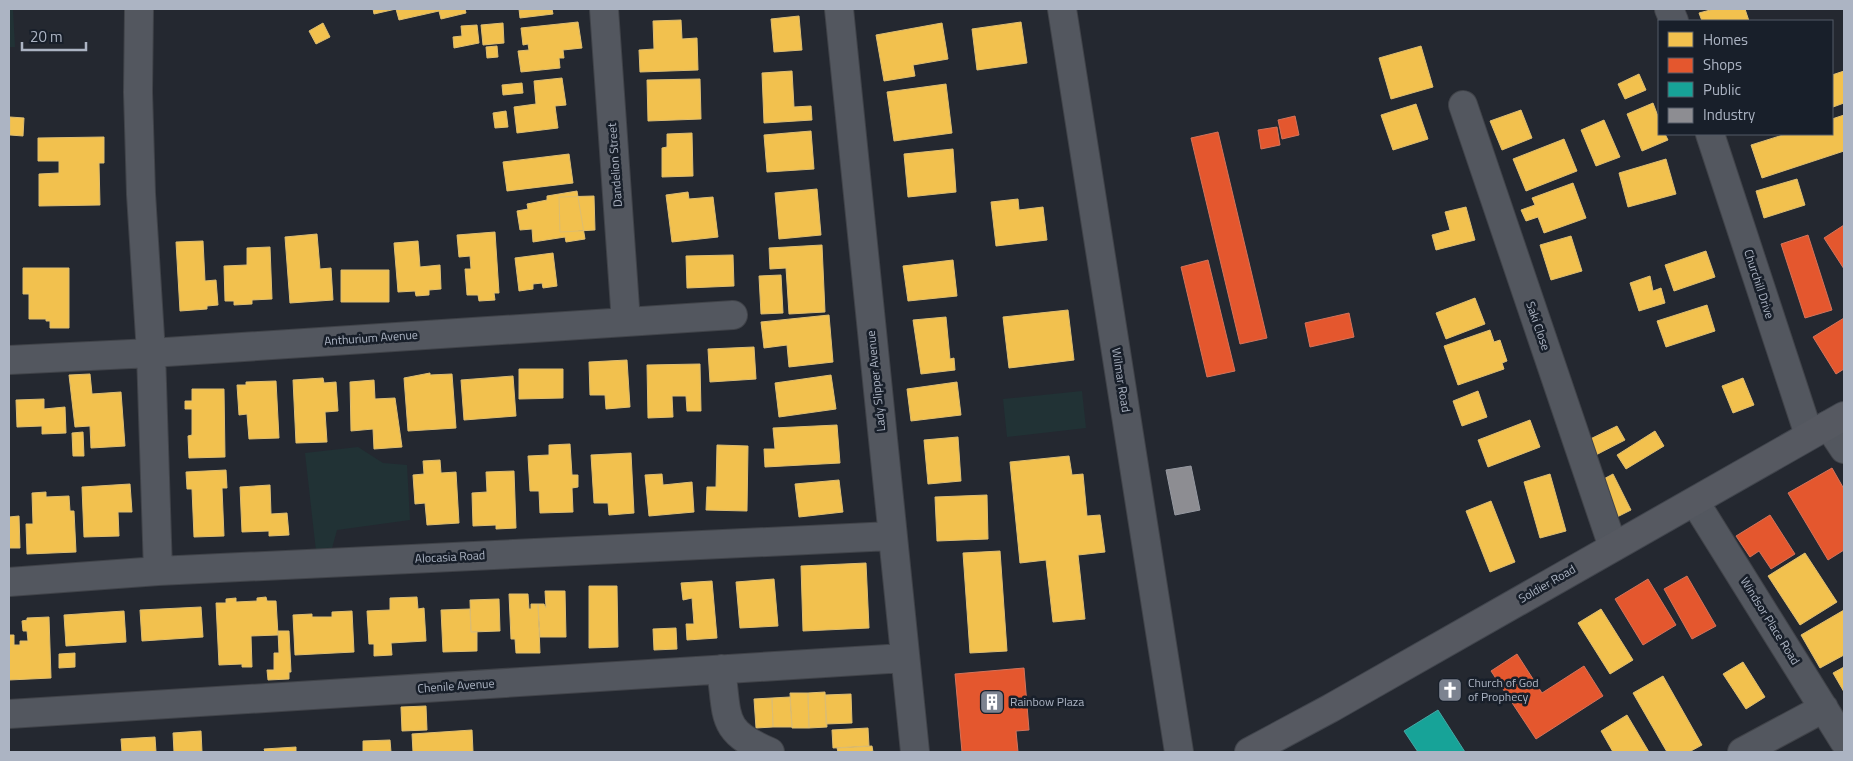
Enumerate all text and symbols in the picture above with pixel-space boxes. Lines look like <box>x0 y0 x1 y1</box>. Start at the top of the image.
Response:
scale bar <box>22 20 86 52</box>
legend <box>1658 20 1833 135</box>
text: 20 m <box>30 25 63 48</box>
text: Homes <box>1703 28 1748 51</box>
text: Shops <box>1703 53 1742 76</box>
text: Public <box>1703 78 1741 101</box>
text: Industry <box>1703 103 1755 126</box>
street label: Dandelion Street <box>602 122 627 208</box>
street label: Churchill Drive <box>1739 247 1780 321</box>
street label: Saki Close <box>1521 299 1556 353</box>
street label: Anthurium Avenue <box>323 325 418 350</box>
street label: Lady Slipper Avenue <box>861 330 890 433</box>
street label: Wilmar Road <box>1107 346 1136 413</box>
street label: Alocasia Road <box>414 545 486 568</box>
street label: Soldier Road <box>1515 559 1579 608</box>
street label: Windsor Place Road <box>1736 573 1805 668</box>
street label: Chenile Avenue <box>417 673 495 698</box>
place label: Church of God of Prophecy <box>1468 673 1539 706</box>
church icon: Church of God of Prophecy <box>1437 677 1463 703</box>
building icon: Rainbow Plaza <box>979 689 1005 715</box>
place label: Rainbow Plaza <box>1010 692 1084 711</box>

